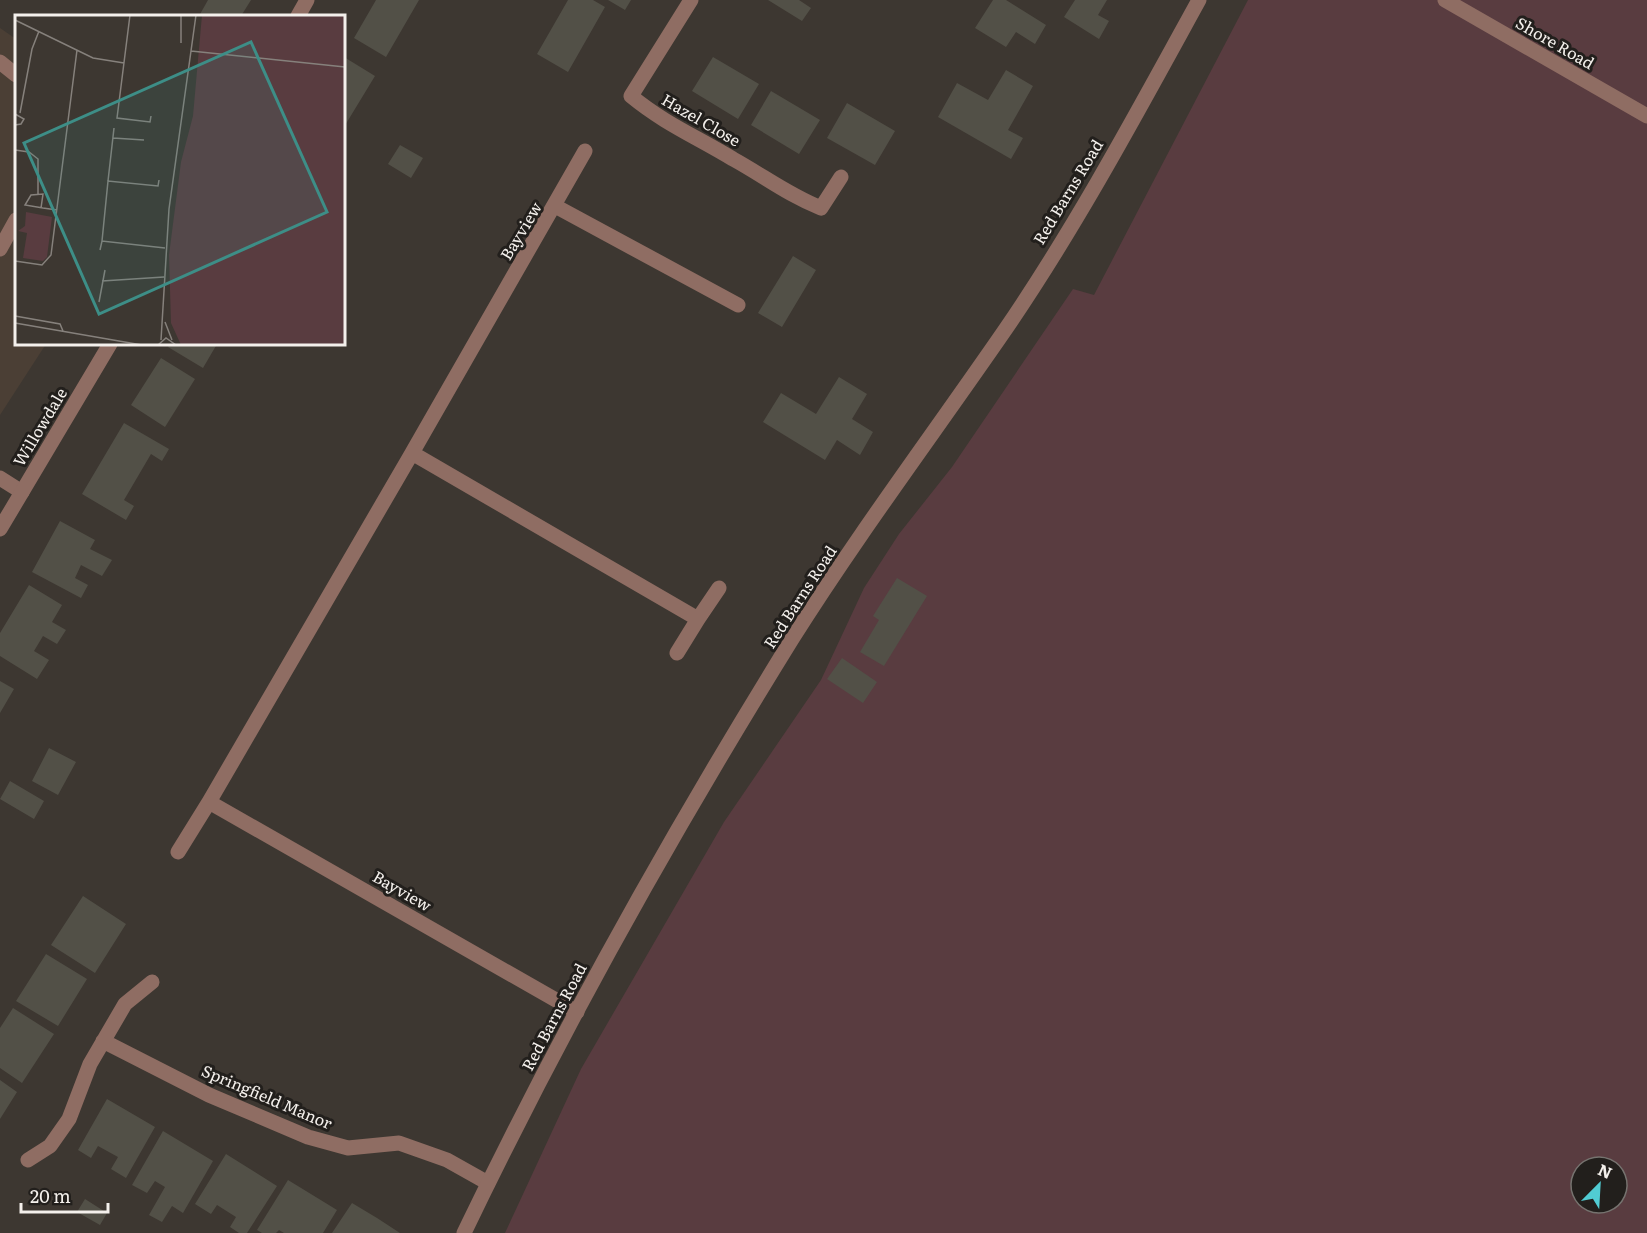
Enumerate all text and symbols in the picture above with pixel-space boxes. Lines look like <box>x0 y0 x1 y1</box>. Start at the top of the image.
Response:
street label: Shore Road <box>1512 10 1599 74</box>
inset map <box>15 15 345 345</box>
street label: Hazel Close <box>658 87 745 151</box>
street label: Red Barns Road <box>1026 134 1108 249</box>
street label: Bayview <box>493 197 547 264</box>
street label: Willowdale <box>6 383 72 470</box>
street label: Red Barns Road <box>757 540 842 653</box>
street label: Bayview <box>369 864 437 917</box>
street label: Red Barns Road <box>515 958 592 1075</box>
street label: Springfield Manor <box>198 1058 337 1135</box>
north arrow <box>1569 1155 1629 1215</box>
text: N <box>1594 1157 1617 1184</box>
scale bar <box>21 1176 108 1214</box>
text: 20 m <box>30 1182 71 1209</box>

